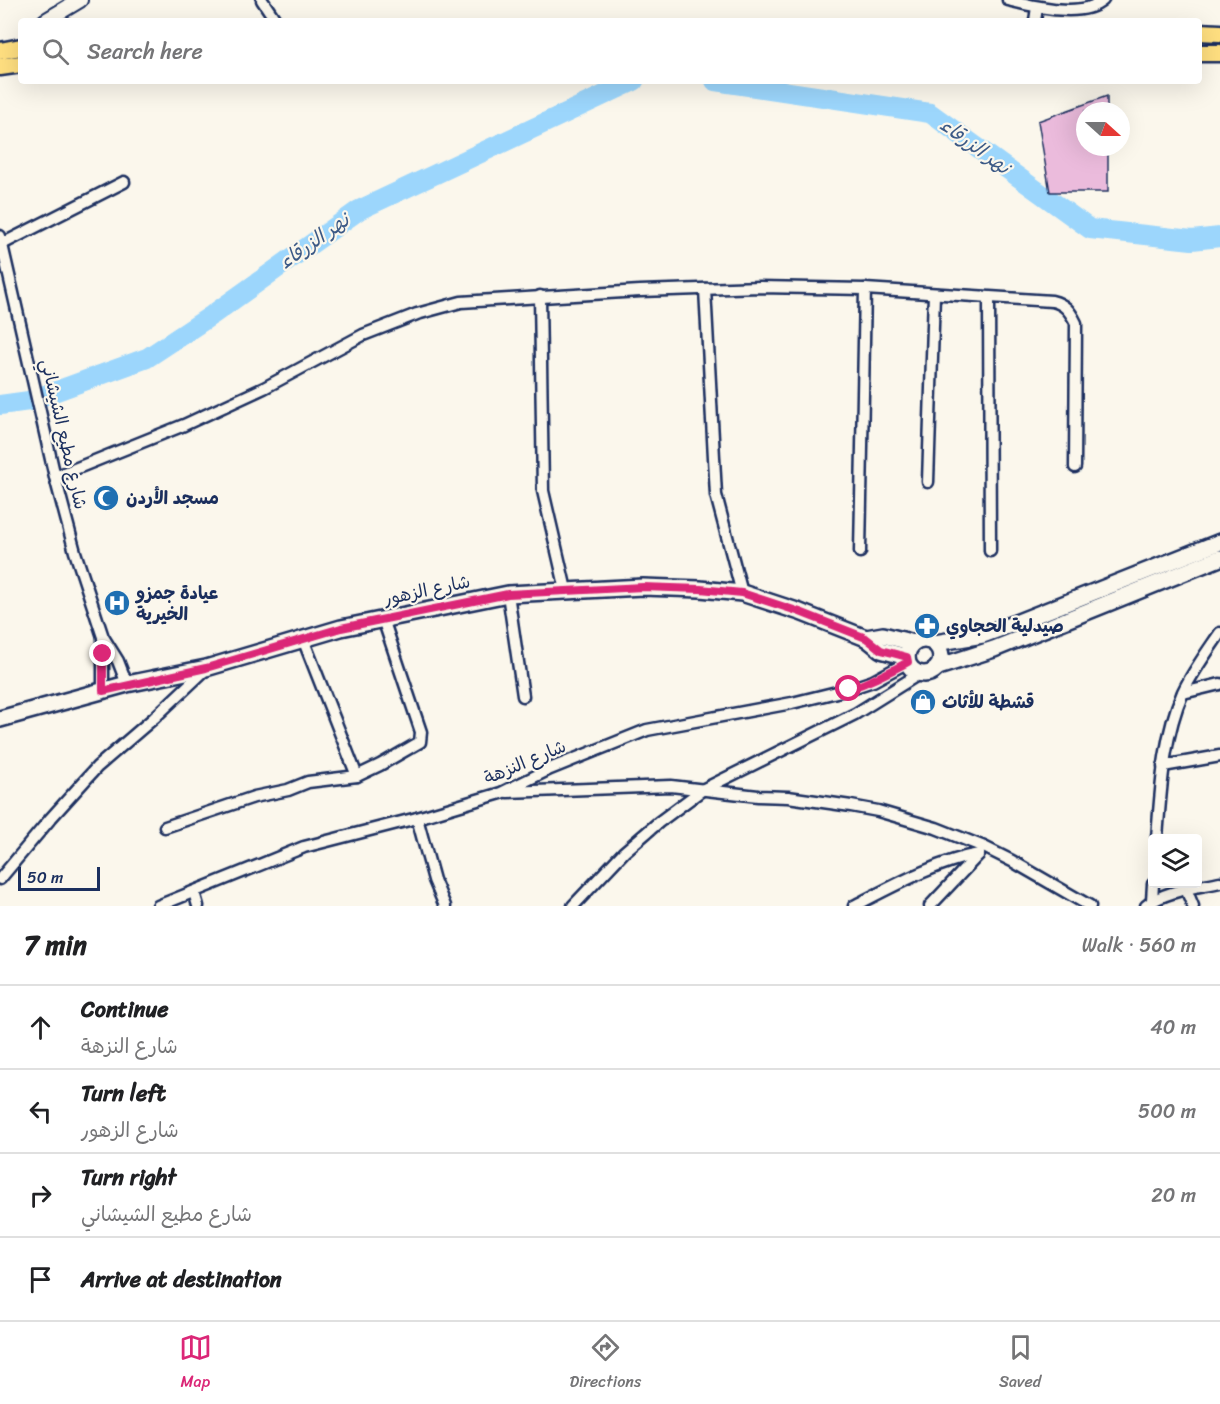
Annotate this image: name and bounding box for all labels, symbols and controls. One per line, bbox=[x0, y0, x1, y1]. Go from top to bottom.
search box bbox=[18, 18, 1202, 84]
text: Search here bbox=[87, 32, 203, 71]
icon: search bbox=[39, 35, 72, 68]
north arrow bbox=[1076, 102, 1130, 156]
water label: نهر الزرقاء bbox=[932, 108, 1020, 185]
water label: نهر الزرقاء bbox=[271, 202, 359, 278]
street label: شارع مطيع الشيشاني bbox=[31, 355, 97, 513]
place label: مسجد الأردن bbox=[126, 482, 219, 514]
mosque icon: مسجد الأردن bbox=[91, 483, 121, 513]
street label: شارع الزهور bbox=[380, 565, 473, 615]
place label: عيادة جمزو الخيرية bbox=[134, 577, 219, 630]
hospital icon: عيادة جمزو الخيرية bbox=[102, 588, 132, 618]
place label: صيدلية الحجاوي bbox=[946, 610, 1064, 642]
pharmacy icon: صيدلية الحجاوي bbox=[912, 611, 942, 641]
route end bbox=[89, 640, 115, 666]
route start bbox=[835, 675, 861, 701]
place label: قشطة للأثاث bbox=[942, 686, 1035, 718]
shop icon: قشطة للأثاث bbox=[908, 687, 938, 717]
street label: شارع النزهة bbox=[479, 730, 571, 794]
map controls bbox=[1148, 834, 1202, 888]
button: layers bbox=[1148, 834, 1202, 888]
text: 50 m bbox=[27, 863, 63, 892]
scale bar bbox=[18, 864, 100, 892]
text: 7 min bbox=[24, 922, 87, 968]
text: Walk · 560 m bbox=[1082, 928, 1196, 963]
text: Continue bbox=[81, 990, 169, 1029]
text: 40 m bbox=[1150, 1010, 1196, 1045]
icon: ahead bbox=[24, 1011, 57, 1044]
text: شارع النزهة bbox=[81, 1029, 178, 1064]
text: Turn left bbox=[81, 1074, 166, 1113]
text: 500 m bbox=[1138, 1094, 1196, 1129]
icon: left bbox=[24, 1095, 57, 1128]
text: شارع الزهور bbox=[81, 1113, 179, 1148]
text: Turn right bbox=[81, 1158, 176, 1197]
text: 20 m bbox=[1151, 1178, 1196, 1213]
icon: right bbox=[24, 1179, 57, 1212]
text: شارع مطيع الشيشاني bbox=[81, 1197, 252, 1232]
text: Arrive at destination bbox=[81, 1260, 282, 1299]
icon: arrive bbox=[24, 1263, 57, 1296]
tab: Map bbox=[179, 1331, 212, 1396]
tab: Directions bbox=[570, 1331, 641, 1396]
tab: Saved bbox=[999, 1331, 1041, 1396]

